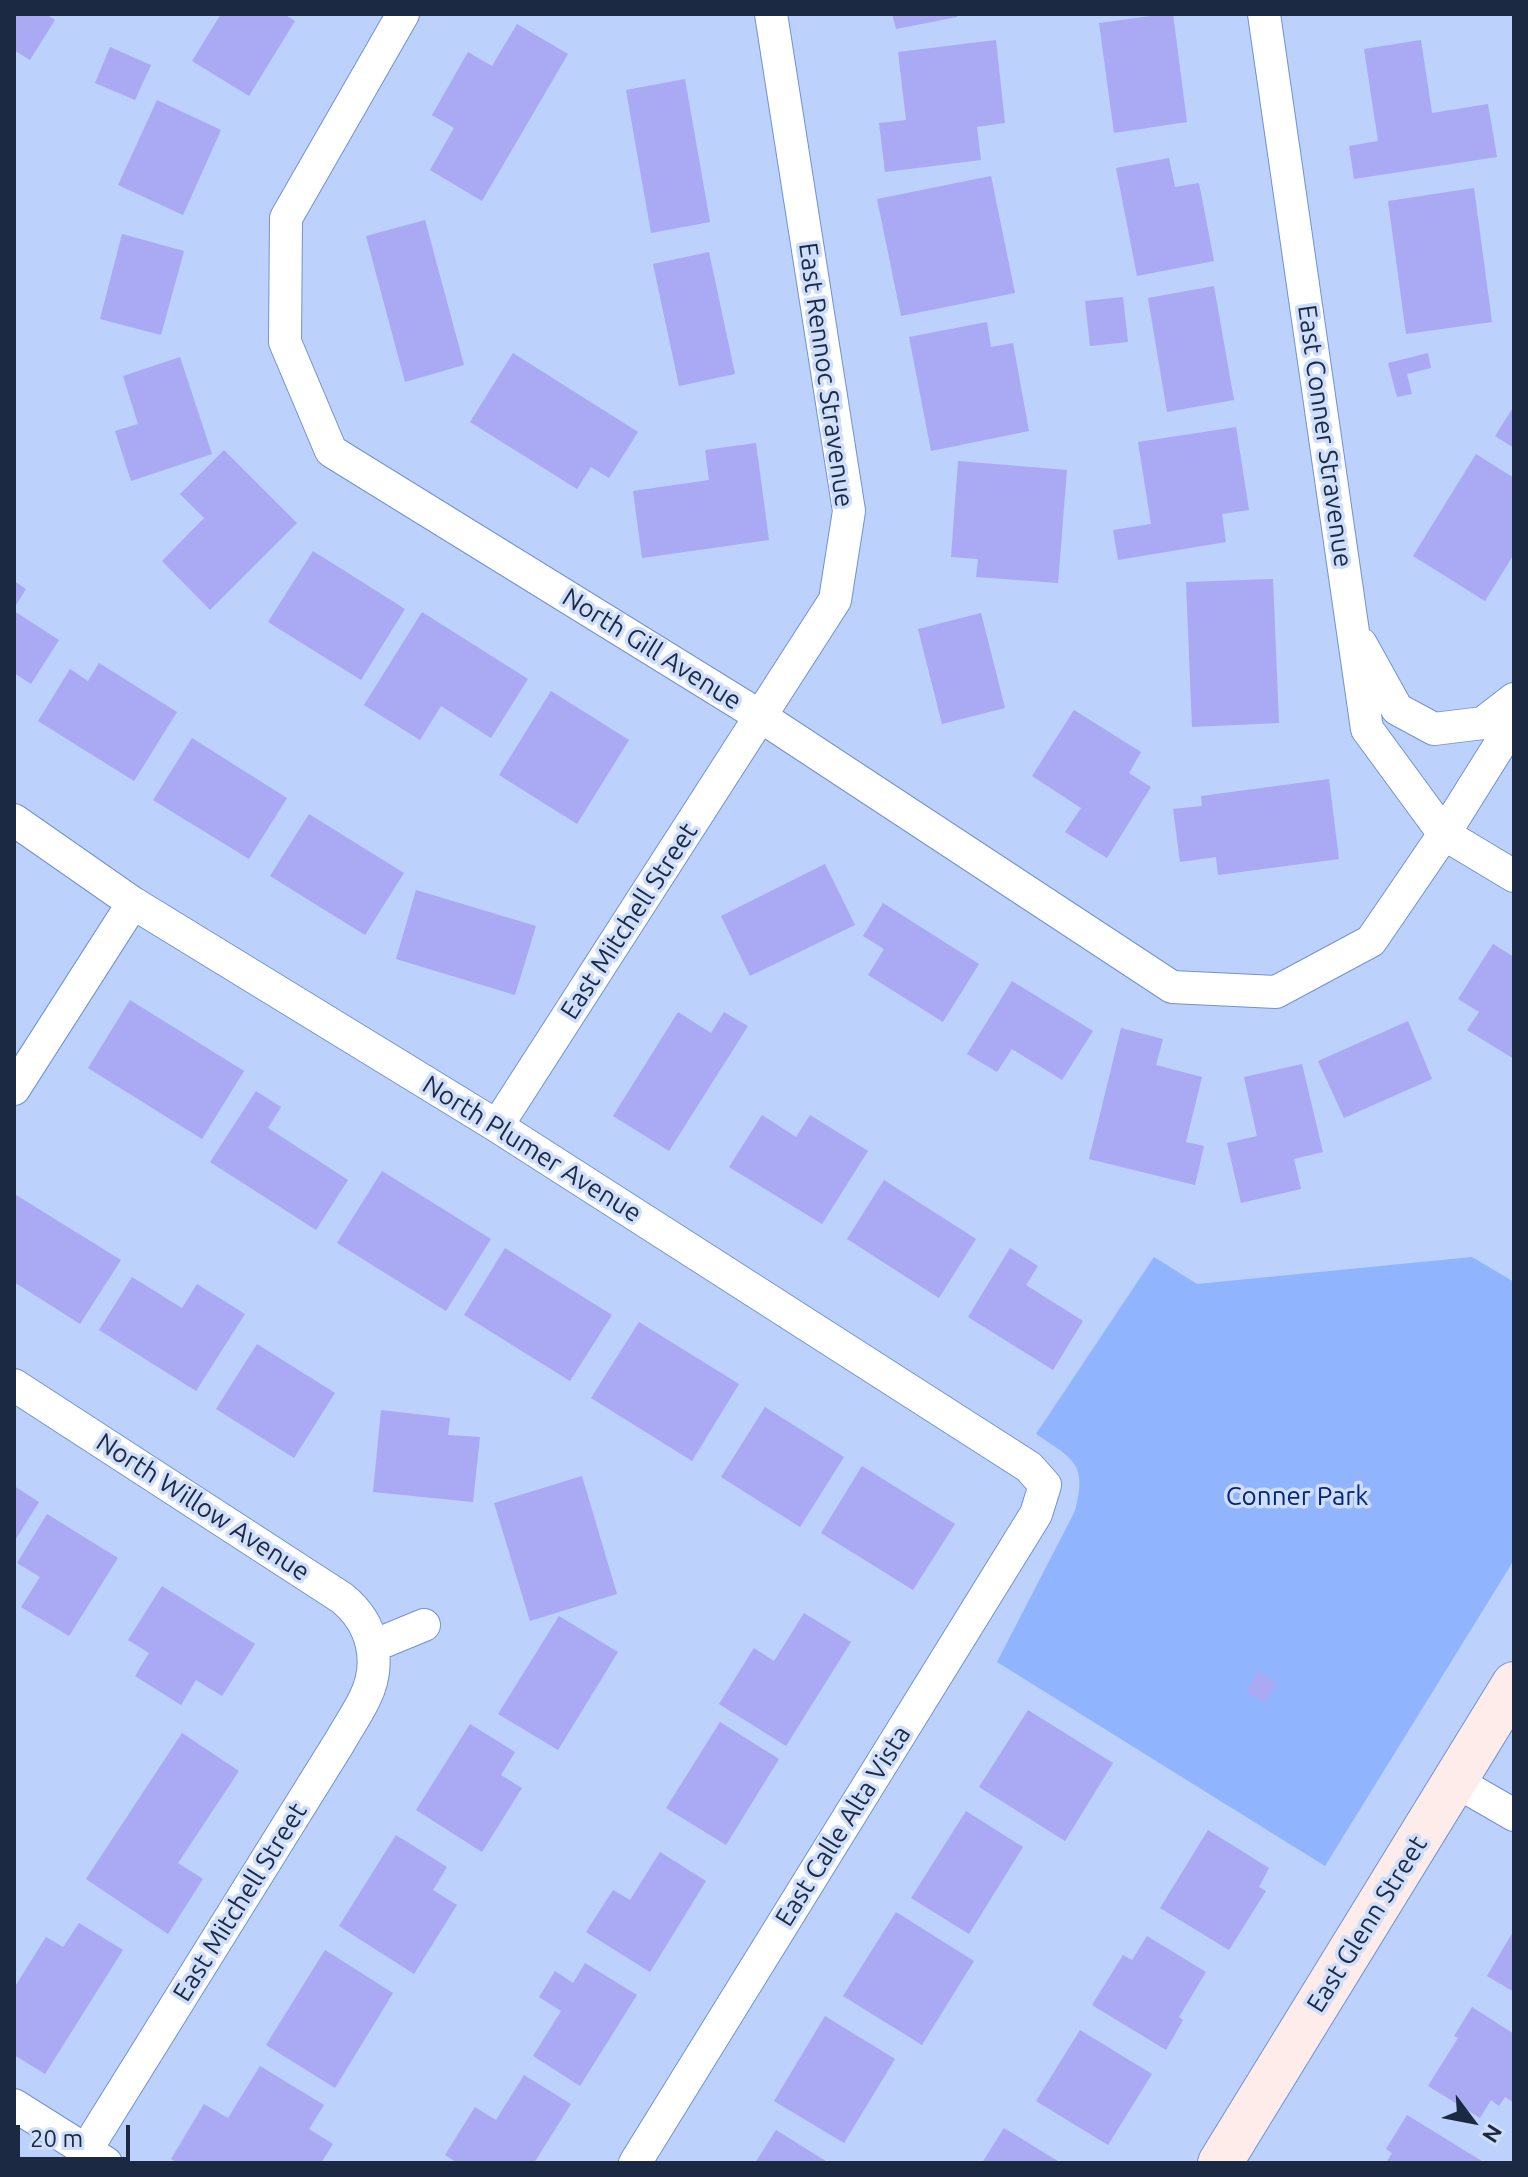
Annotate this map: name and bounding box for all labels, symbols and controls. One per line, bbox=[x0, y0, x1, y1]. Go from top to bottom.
street label: East Rennoc Stravenue bbox=[792, 241, 860, 509]
street label: East Conner Stravenue bbox=[1291, 303, 1359, 569]
street label: North Gill Avenue bbox=[557, 581, 747, 717]
street label: East Mitchell Street bbox=[554, 817, 704, 1025]
street label: North Plumer Avenue bbox=[417, 1069, 647, 1229]
street label: North Willow Avenue bbox=[90, 1426, 316, 1588]
park label: Conner Park bbox=[1226, 1480, 1368, 1512]
street label: East Calle Alta Vista bbox=[769, 1720, 917, 1932]
street label: East Mitchell Street bbox=[166, 1797, 314, 2007]
street label: East Glenn Street bbox=[1300, 1830, 1434, 2018]
north arrow bbox=[1432, 2081, 1512, 2161]
scale bar bbox=[20, 2109, 134, 2159]
text: N bbox=[1478, 2120, 1508, 2148]
text: 20 m bbox=[30, 2125, 83, 2152]

